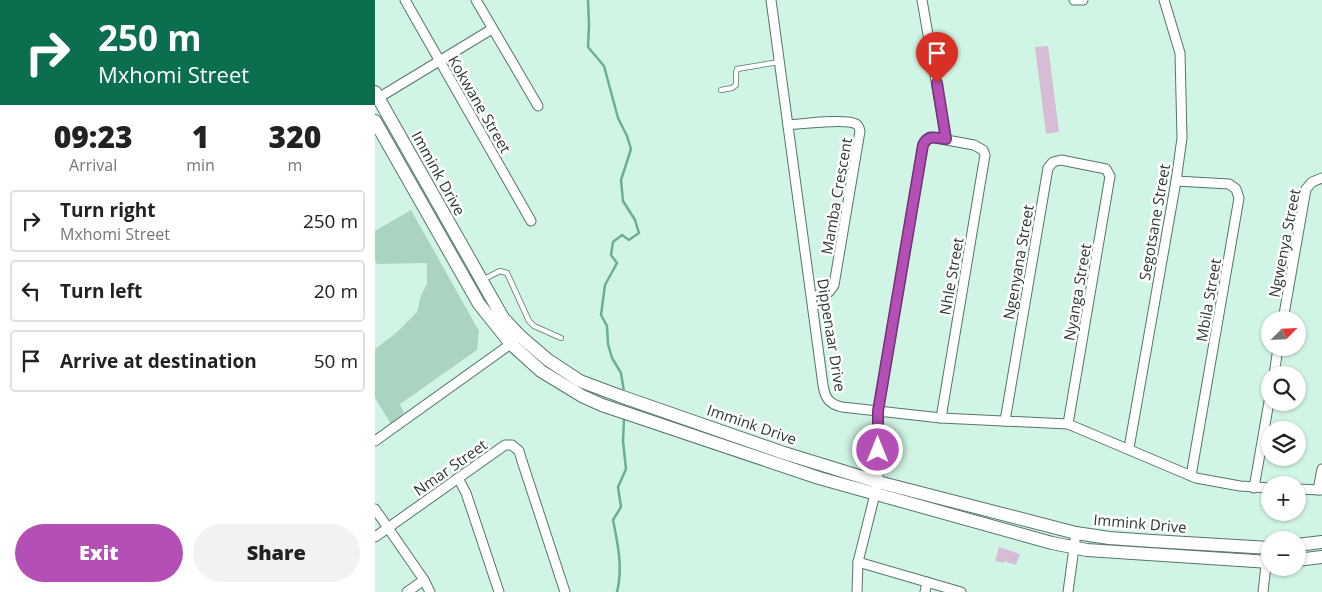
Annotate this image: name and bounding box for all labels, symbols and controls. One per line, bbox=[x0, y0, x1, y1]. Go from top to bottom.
text: 250 m bbox=[98, 14, 202, 61]
icon: right bbox=[15, 20, 80, 85]
pin bbox=[916, 32, 958, 83]
icon: arrive bbox=[923, 39, 951, 67]
street label: Kokwane Street bbox=[444, 52, 516, 156]
text: Mxhomi Street bbox=[98, 59, 249, 89]
text: 09:23 bbox=[54, 116, 133, 157]
text: 1 bbox=[192, 116, 209, 157]
text: 320 bbox=[269, 116, 321, 157]
street label: Immink Drive bbox=[408, 127, 470, 219]
street label: Mamba Crescent bbox=[816, 136, 856, 256]
text: Arrival bbox=[69, 154, 117, 176]
text: min bbox=[186, 154, 215, 176]
text: m bbox=[288, 154, 302, 176]
street label: Segotsane Street bbox=[1134, 162, 1174, 282]
street label: Ngwenya Street bbox=[1264, 187, 1304, 299]
text: Turn right bbox=[60, 197, 155, 223]
street label: Ngenyana Street bbox=[998, 203, 1038, 321]
icon: right bbox=[17, 207, 45, 235]
text: 250 m bbox=[303, 208, 358, 234]
text: Mxhomi Street bbox=[60, 223, 170, 245]
street label: Nhle Street bbox=[934, 236, 968, 316]
street label: Nyanga Street bbox=[1059, 242, 1095, 342]
street label: Mbila Street bbox=[1191, 257, 1225, 343]
icon: left bbox=[17, 277, 45, 305]
street label: Dippenaar Drive bbox=[813, 277, 851, 393]
text: Turn left bbox=[60, 278, 142, 304]
text: 20 m bbox=[314, 278, 358, 304]
north arrow bbox=[1261, 311, 1306, 356]
map controls bbox=[1261, 311, 1306, 576]
icon: arrive bbox=[17, 347, 45, 375]
text: Arrive at destination bbox=[60, 348, 257, 374]
text: 50 m bbox=[314, 348, 358, 374]
button: search bbox=[1261, 366, 1306, 411]
street label: Immink Drive bbox=[705, 399, 799, 449]
button: layers bbox=[1261, 421, 1306, 466]
position arrow bbox=[851, 423, 903, 475]
street label: Nmar Street bbox=[409, 434, 491, 500]
button: + bbox=[1261, 476, 1306, 521]
street label: Immink Drive bbox=[1093, 509, 1187, 537]
button: Exit bbox=[15, 524, 183, 582]
button: Share bbox=[193, 524, 360, 582]
button: − bbox=[1261, 531, 1306, 576]

